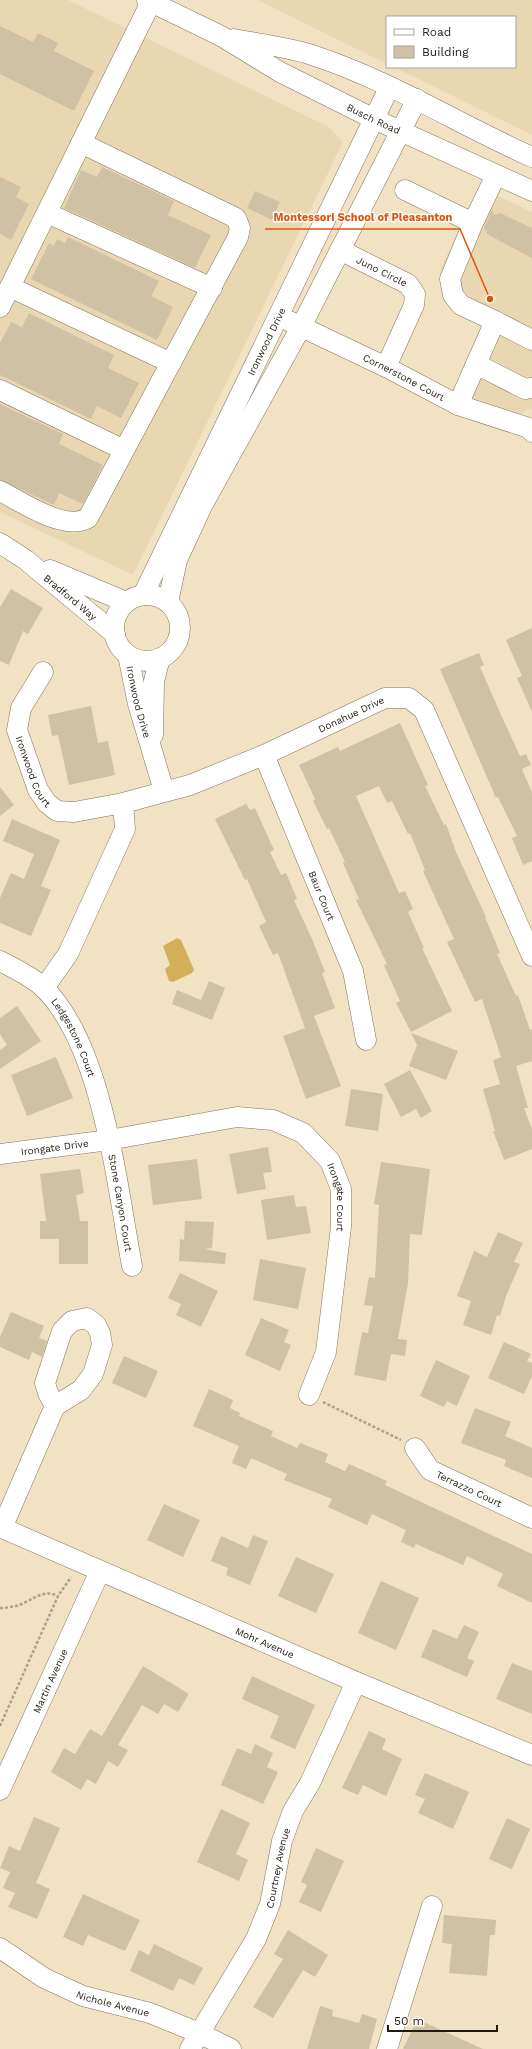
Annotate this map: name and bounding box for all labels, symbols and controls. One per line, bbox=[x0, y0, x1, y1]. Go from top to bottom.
legend bbox=[386, 16, 516, 68]
text: Road bbox=[422, 25, 451, 39]
text: Building bbox=[422, 45, 469, 59]
street label: Busch Road bbox=[345, 101, 402, 136]
callout: Montessori School of Pleasanton bbox=[265, 206, 460, 229]
text: Montessori School of Pleasanton bbox=[274, 211, 453, 224]
street label: Juno Circle bbox=[355, 254, 409, 289]
street label: Ironwood Drive bbox=[245, 306, 288, 377]
street label: Cornerstone Court bbox=[361, 352, 447, 403]
street label: Bradford Way bbox=[42, 572, 100, 623]
street label: Ironwood Drive bbox=[124, 665, 153, 739]
street label: Donahue Drive bbox=[317, 694, 386, 735]
street label: Ironwood Court bbox=[13, 734, 53, 810]
street label: Baur Court bbox=[306, 869, 337, 923]
street label: Ledgestone Court bbox=[49, 996, 97, 1079]
street label: Irongate Drive bbox=[20, 1138, 89, 1157]
street label: Stone Canyon Court bbox=[106, 1153, 134, 1253]
street label: Irongate Court bbox=[325, 1161, 347, 1233]
street label: Terrazzo Court bbox=[434, 1469, 504, 1509]
street label: Mohr Avenue bbox=[234, 1625, 296, 1661]
street label: Martin Avenue bbox=[31, 1647, 70, 1715]
street label: Courtney Avenue bbox=[264, 1826, 293, 1910]
street label: Nichole Avenue bbox=[74, 1989, 151, 2019]
scale bar bbox=[388, 2007, 497, 2033]
text: 50 m bbox=[394, 2014, 424, 2028]

